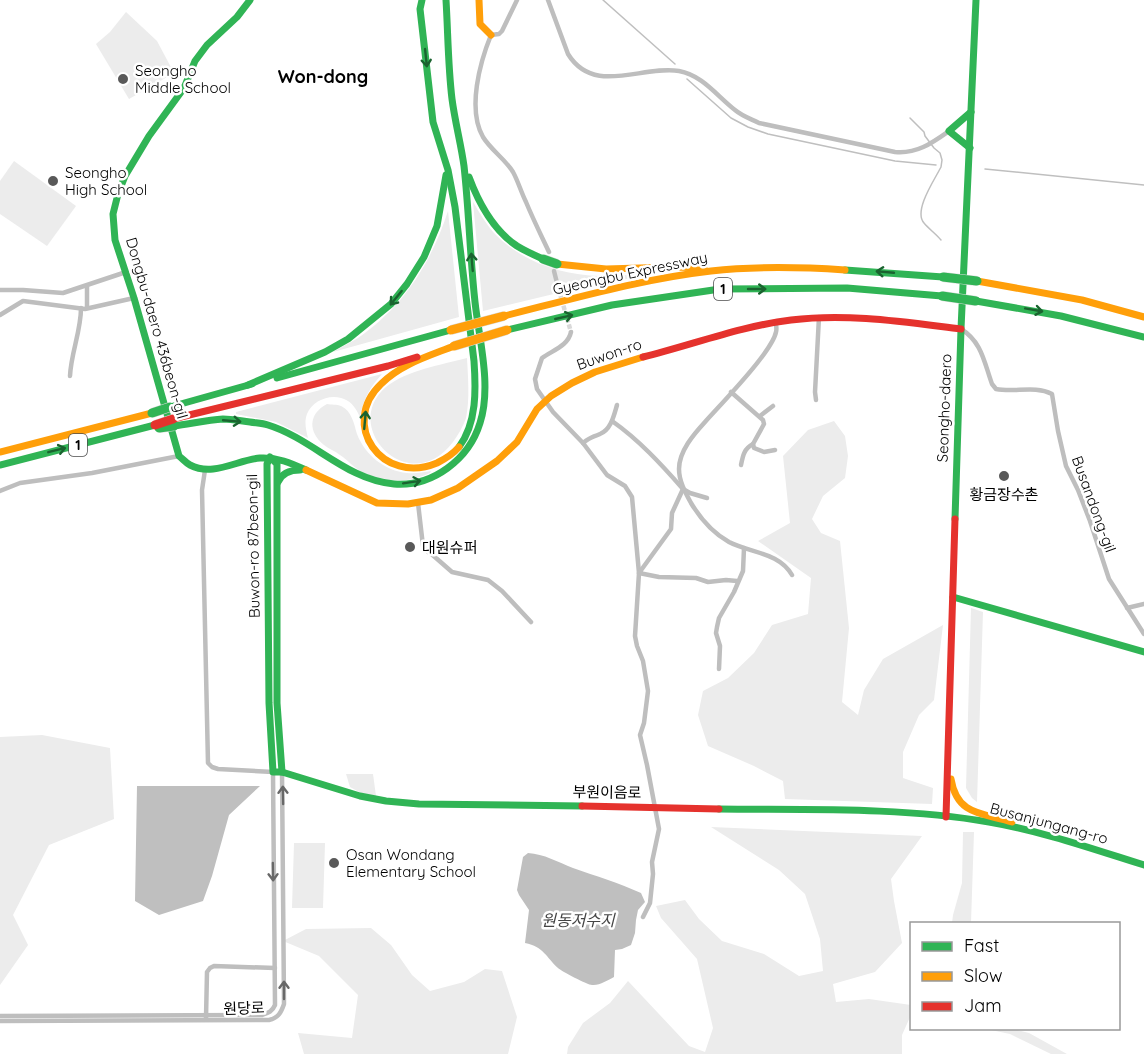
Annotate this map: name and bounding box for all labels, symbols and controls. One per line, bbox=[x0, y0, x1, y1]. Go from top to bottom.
one-way arrow bbox=[421, 48, 432, 68]
place label: Seongho Middle School bbox=[135, 61, 231, 97]
district label: Won-dong bbox=[278, 65, 368, 88]
marker: Seongho Middle School bbox=[116, 72, 130, 86]
place label: Seongho High School bbox=[65, 163, 147, 199]
marker: Seongho High School bbox=[46, 174, 60, 188]
street label: Dongbu-daero 436beon-gil bbox=[122, 235, 192, 421]
street label: Gyeongbu Expressway bbox=[551, 247, 709, 299]
one-way arrow bbox=[466, 252, 477, 272]
one-way arrow bbox=[875, 266, 895, 277]
road number: 1 bbox=[714, 278, 732, 300]
one-way arrow bbox=[746, 283, 766, 295]
one-way arrow bbox=[390, 289, 403, 305]
one-way arrow bbox=[1024, 305, 1043, 316]
one-way arrow bbox=[555, 310, 574, 322]
street label: Buwon-ro bbox=[574, 334, 644, 374]
street label: Seongho-daero bbox=[933, 353, 955, 463]
one-way arrow bbox=[360, 411, 371, 430]
one-way arrow bbox=[222, 416, 242, 427]
road number: 1 bbox=[69, 434, 87, 456]
one-way arrow bbox=[47, 444, 66, 456]
street label: Busandong-gil bbox=[1068, 453, 1120, 555]
marker: 황금장수촌 bbox=[997, 469, 1011, 483]
street label: Buwon-ro 87beon-gil bbox=[242, 474, 264, 618]
one-way arrow bbox=[402, 477, 421, 488]
place label: 황금장수촌 bbox=[969, 485, 1039, 504]
place label: 대원슈퍼 bbox=[422, 538, 477, 557]
marker: 대원슈퍼 bbox=[403, 540, 417, 554]
street label: 부원이음로 bbox=[572, 782, 642, 802]
one-way arrow bbox=[277, 786, 289, 806]
street label: Busanjungang-ro bbox=[988, 798, 1110, 848]
place label: Osan Wondang Elementary School bbox=[346, 845, 476, 881]
marker: Osan Wondang Elementary School bbox=[327, 856, 341, 870]
one-way arrow bbox=[268, 861, 279, 881]
water label: 원동저수지 bbox=[541, 910, 616, 930]
legend bbox=[910, 922, 1120, 1030]
text: Fast bbox=[964, 934, 999, 957]
text: Slow bbox=[964, 964, 1002, 987]
one-way arrow bbox=[278, 981, 290, 1001]
text: Jam bbox=[964, 994, 1002, 1017]
street label: 원당로 bbox=[223, 998, 265, 1018]

